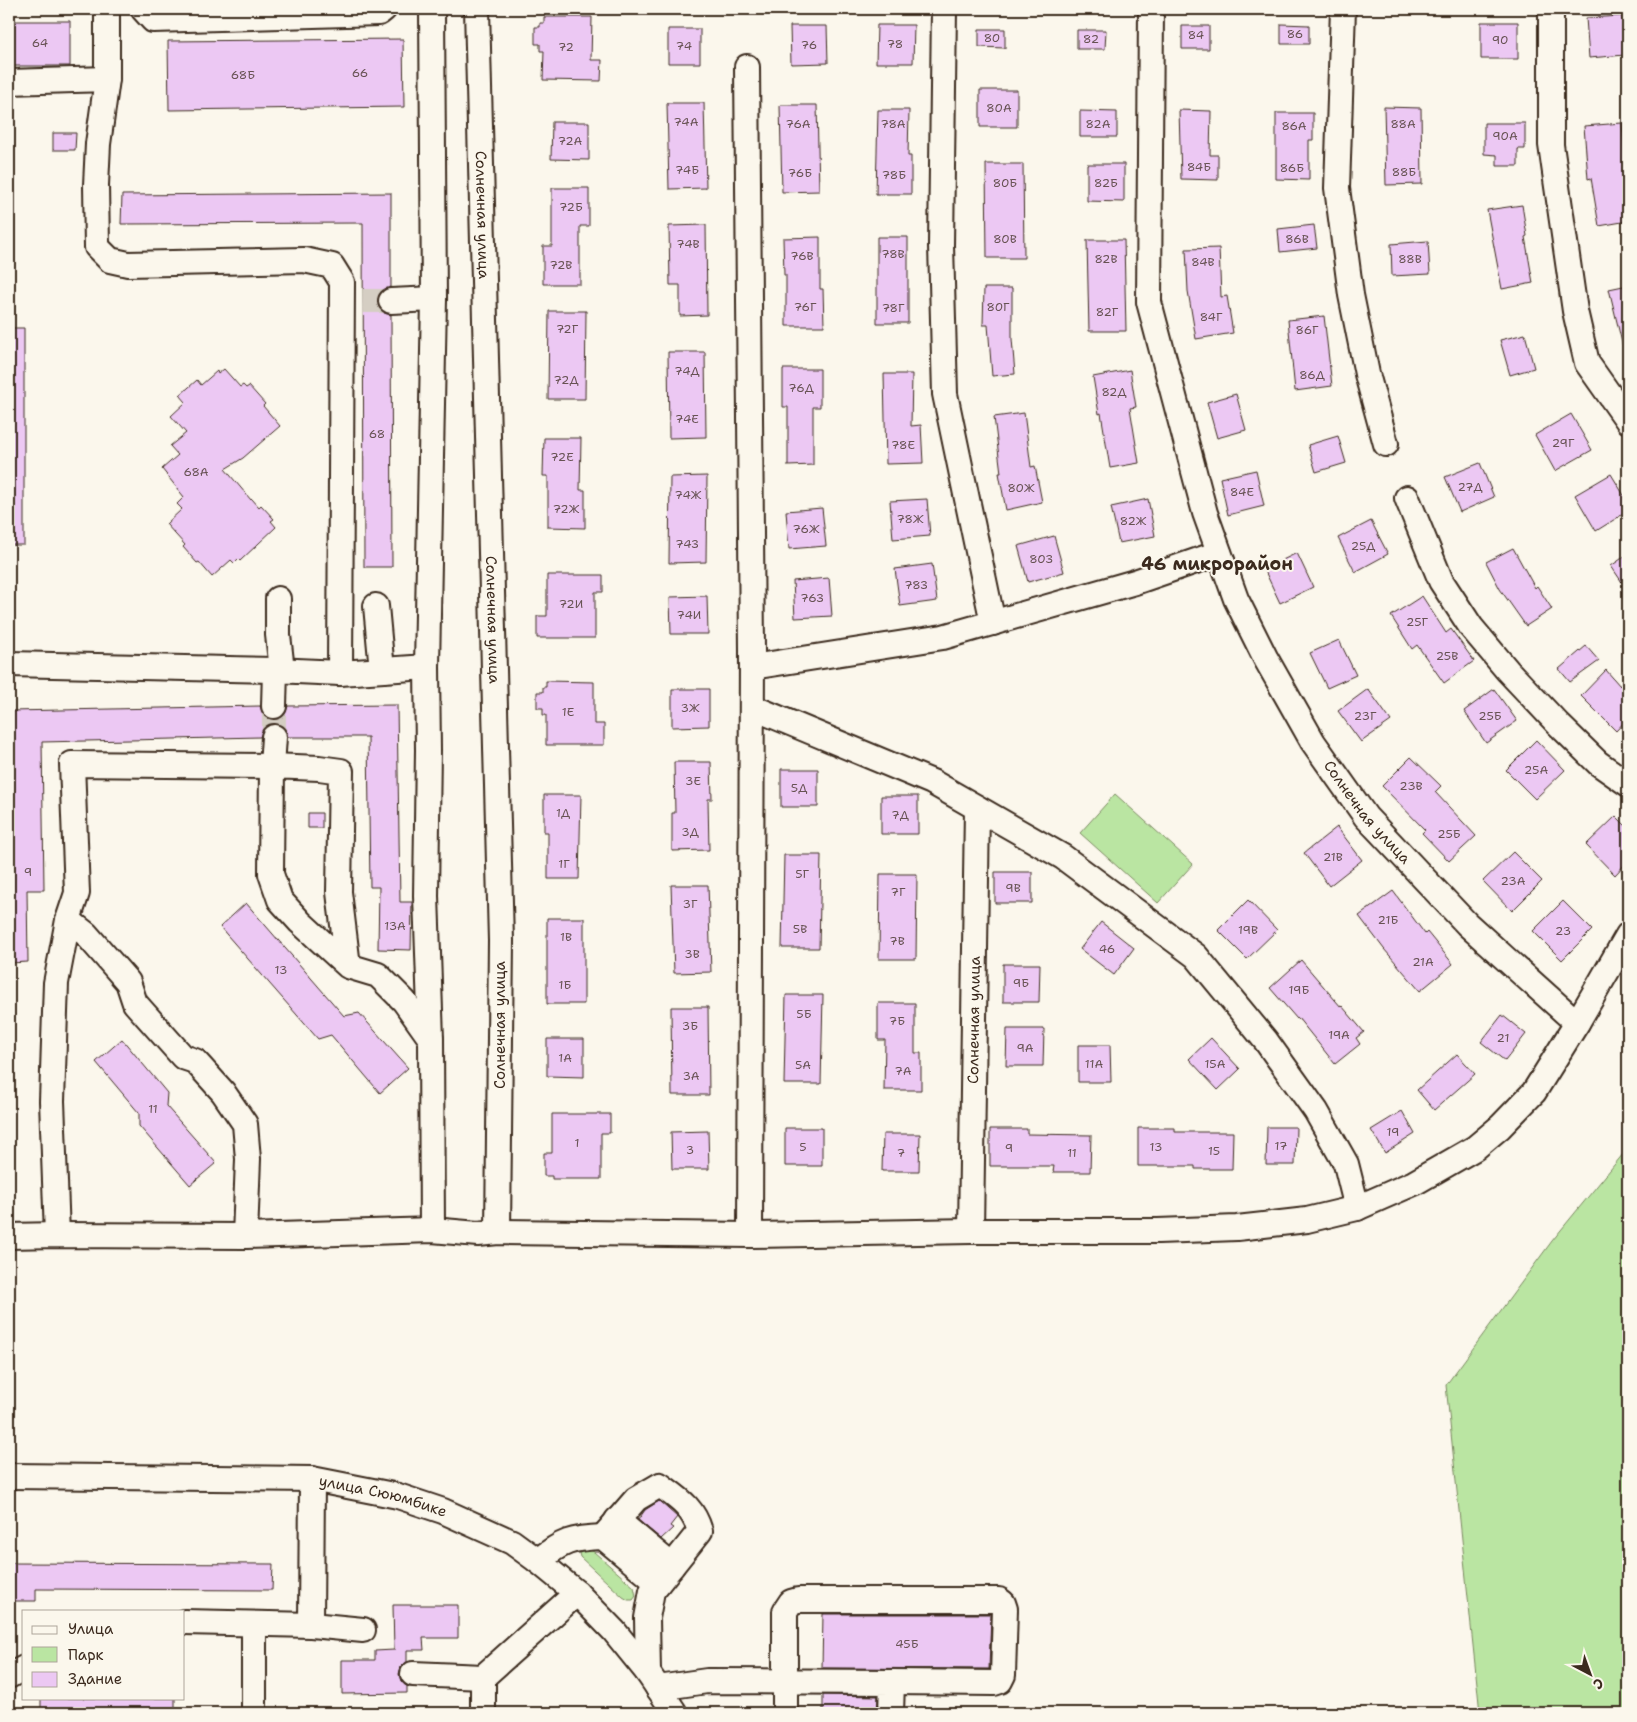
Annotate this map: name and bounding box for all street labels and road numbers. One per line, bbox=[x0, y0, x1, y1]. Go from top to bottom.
street label: Солнечная улица bbox=[471, 151, 494, 280]
street label: Солнечная улица bbox=[481, 556, 504, 685]
street label: Солнечная улица bbox=[1319, 756, 1416, 869]
street label: Солнечная улица bbox=[963, 955, 985, 1084]
street label: Солнечная улица bbox=[490, 960, 510, 1089]
street label: улица Сююмбике bbox=[317, 1471, 449, 1522]

